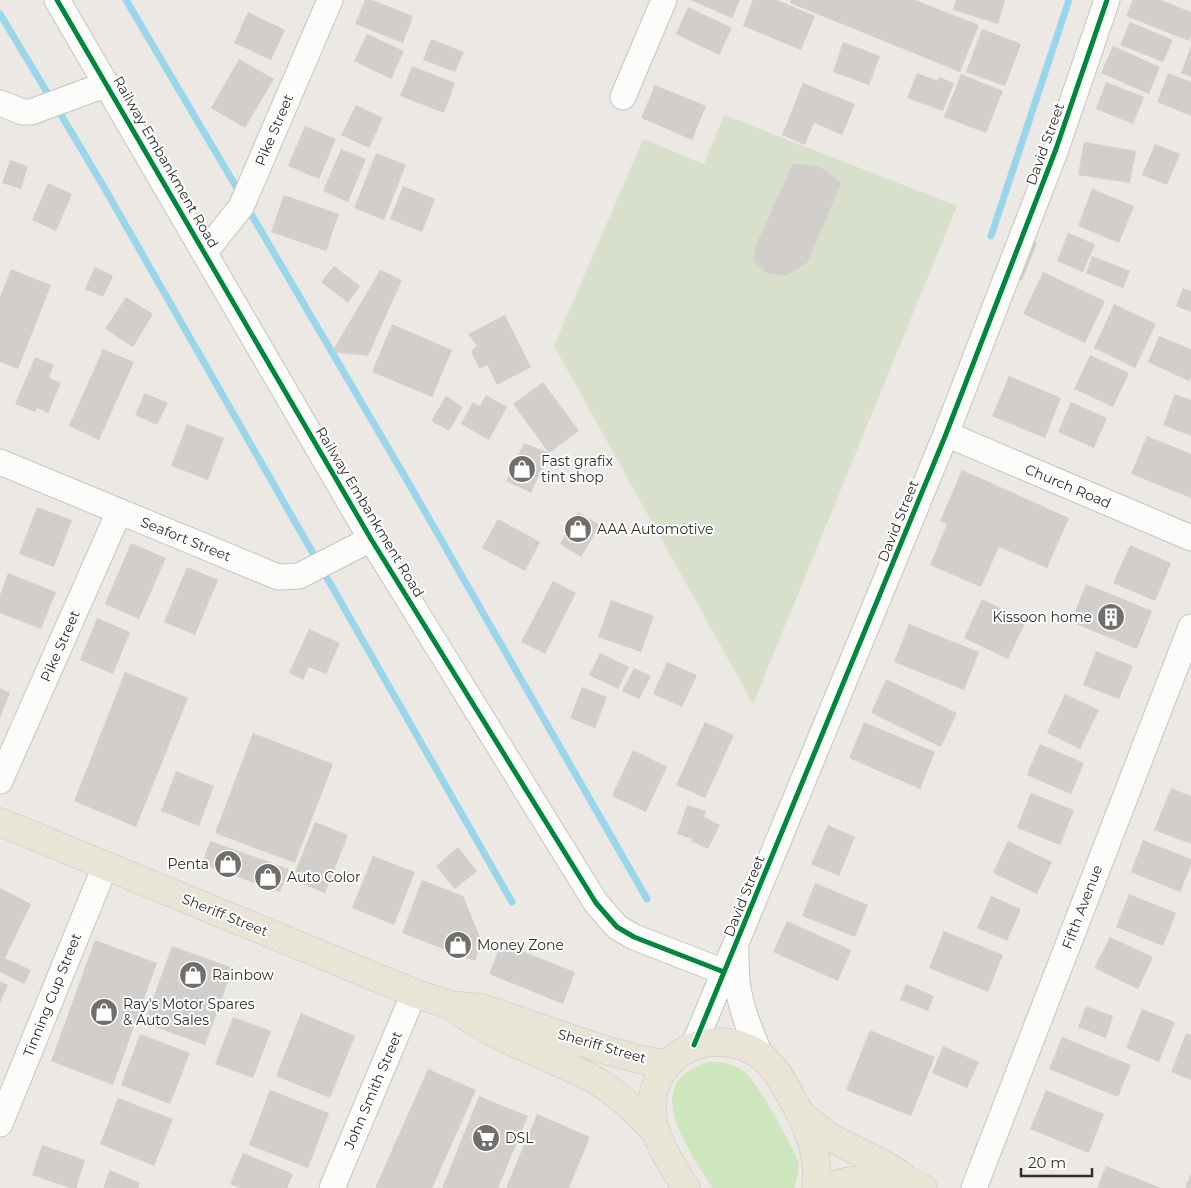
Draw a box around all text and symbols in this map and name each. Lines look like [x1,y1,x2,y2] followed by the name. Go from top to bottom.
[109,73,223,251] street label: Railway Embankment Road
[251,91,297,169] street label: Pike Street
[1022,100,1068,188] street label: David Street
[312,424,428,600] street label: Railway Embankment Road
[541,452,613,486] place label: Fast grafix tint shop
[507,454,537,484] shop icon: Fast grafix tint shop
[1022,460,1114,512] street label: Church Road
[873,477,923,564] street label: David Street
[138,513,234,565] street label: Seafort Street
[563,514,593,544] shop icon: AAA Automotive
[597,520,713,538] place label: AAA Automotive
[1096,602,1126,632] building icon: Kissoon home
[36,607,84,685] street label: Pike Street
[992,608,1092,626] place label: Kissoon home
[213,849,243,879] shop icon: Penta
[719,852,769,939] street label: David Street
[168,855,209,873] place label: Penta
[253,862,283,892] shop icon: Auto Color
[1058,862,1106,952] street label: Fifth Avenue
[287,868,361,886] place label: Auto Color
[179,890,271,941] street label: Sheriff Street
[19,930,85,1059] street label: Tinning Cup Street
[443,930,473,960] shop icon: Money Zone
[477,936,564,954] place label: Money Zone
[178,960,208,990] shop icon: Rainbow
[212,966,275,984] place label: Rainbow
[123,995,255,1029] place label: Ray's Motor Spares & Auto Sales
[89,997,119,1027] shop icon: Ray's Motor Spares & Auto Sales
[556,1025,649,1067] street label: Sheriff Street
[340,1028,406,1153] street label: John Smith Street
[471,1123,501,1153] supermarket icon: DSL
[505,1129,534,1147] place label: DSL
[1021,1146,1092,1178] scale bar
[1028,1153,1066,1172] text: 20 m

